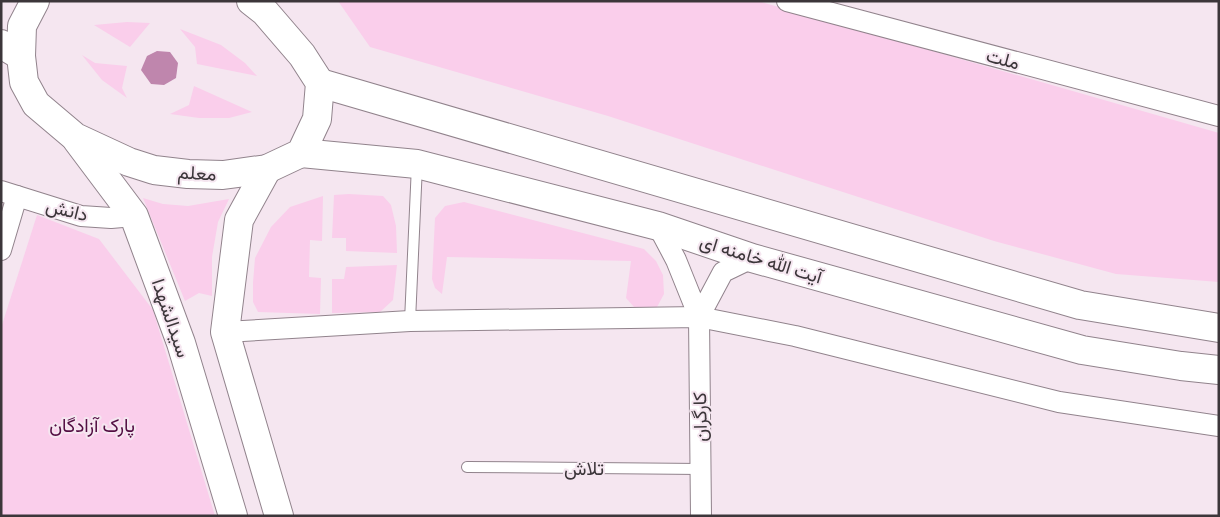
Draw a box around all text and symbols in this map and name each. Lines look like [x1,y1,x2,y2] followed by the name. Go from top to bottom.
[984,44,1022,74] street label: ملت
[177,160,217,187] street label: معلم
[44,194,90,226] street label: دانش
[697,229,826,289] street label: آیت الله خامنه ای
[147,276,195,360] street label: سیدالشهدا
[688,392,712,442] street label: کارگران
[49,414,135,439] park label: پارک آزادگان
[564,457,604,480] street label: تلاش

